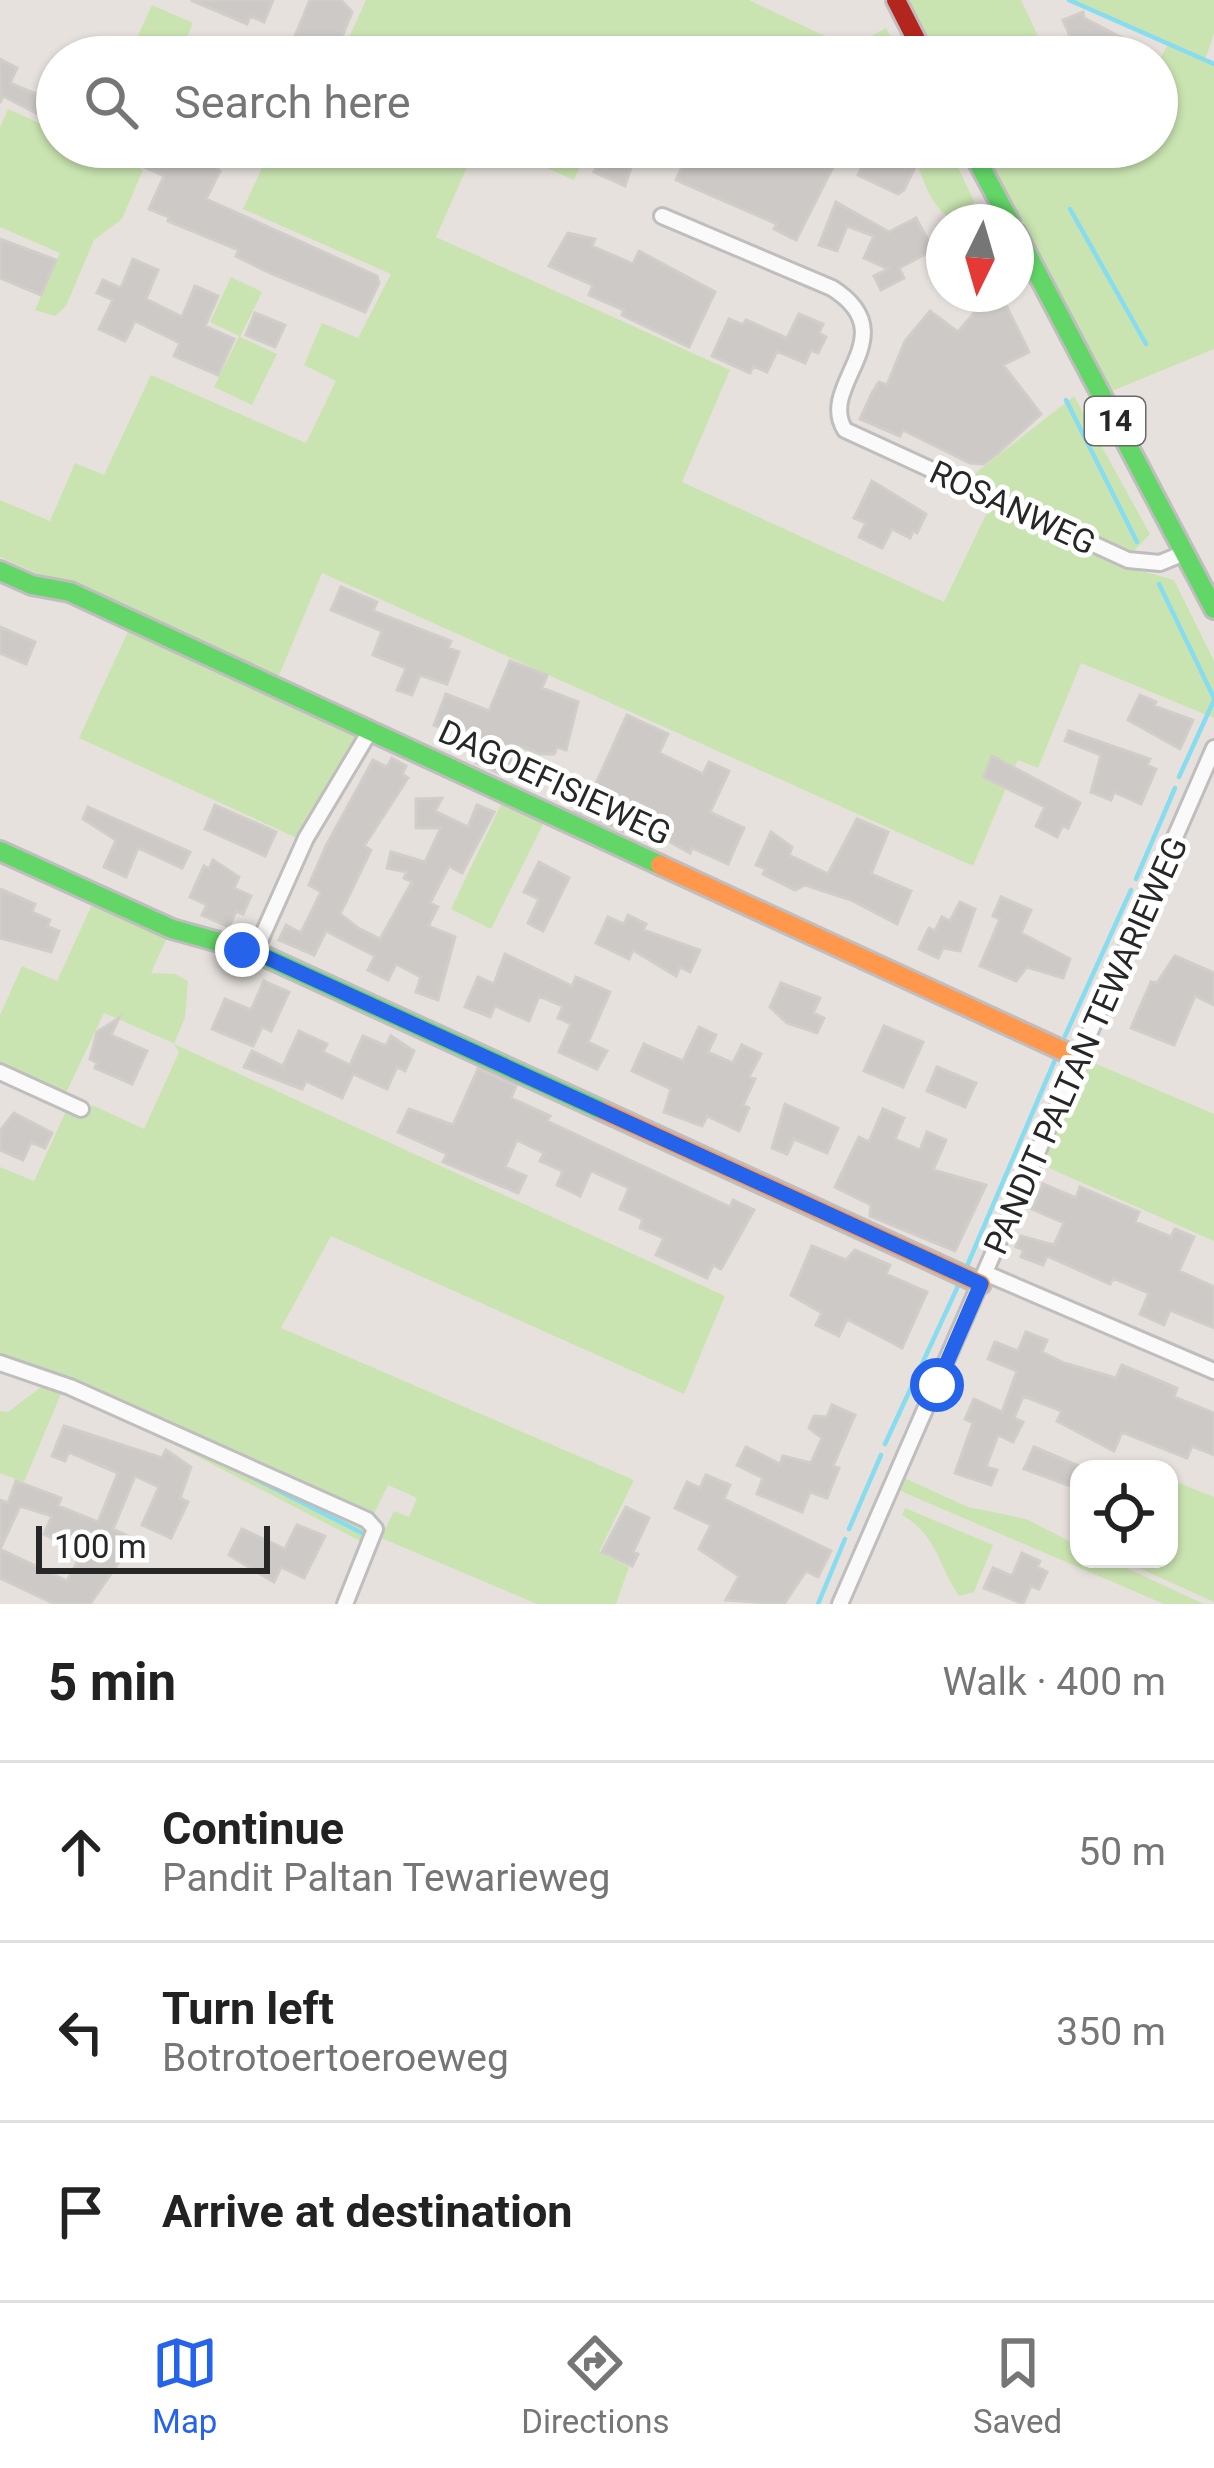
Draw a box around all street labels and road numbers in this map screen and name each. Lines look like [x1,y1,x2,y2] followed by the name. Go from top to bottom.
[1085,397,1145,445] road number: 14
[924,452,1102,563] street label: ROSANWEG
[433,712,677,853] street label: DAGOEFISIEWEG
[976,830,1195,1260] street label: PANDIT PALTAN TEWARIEWEG

